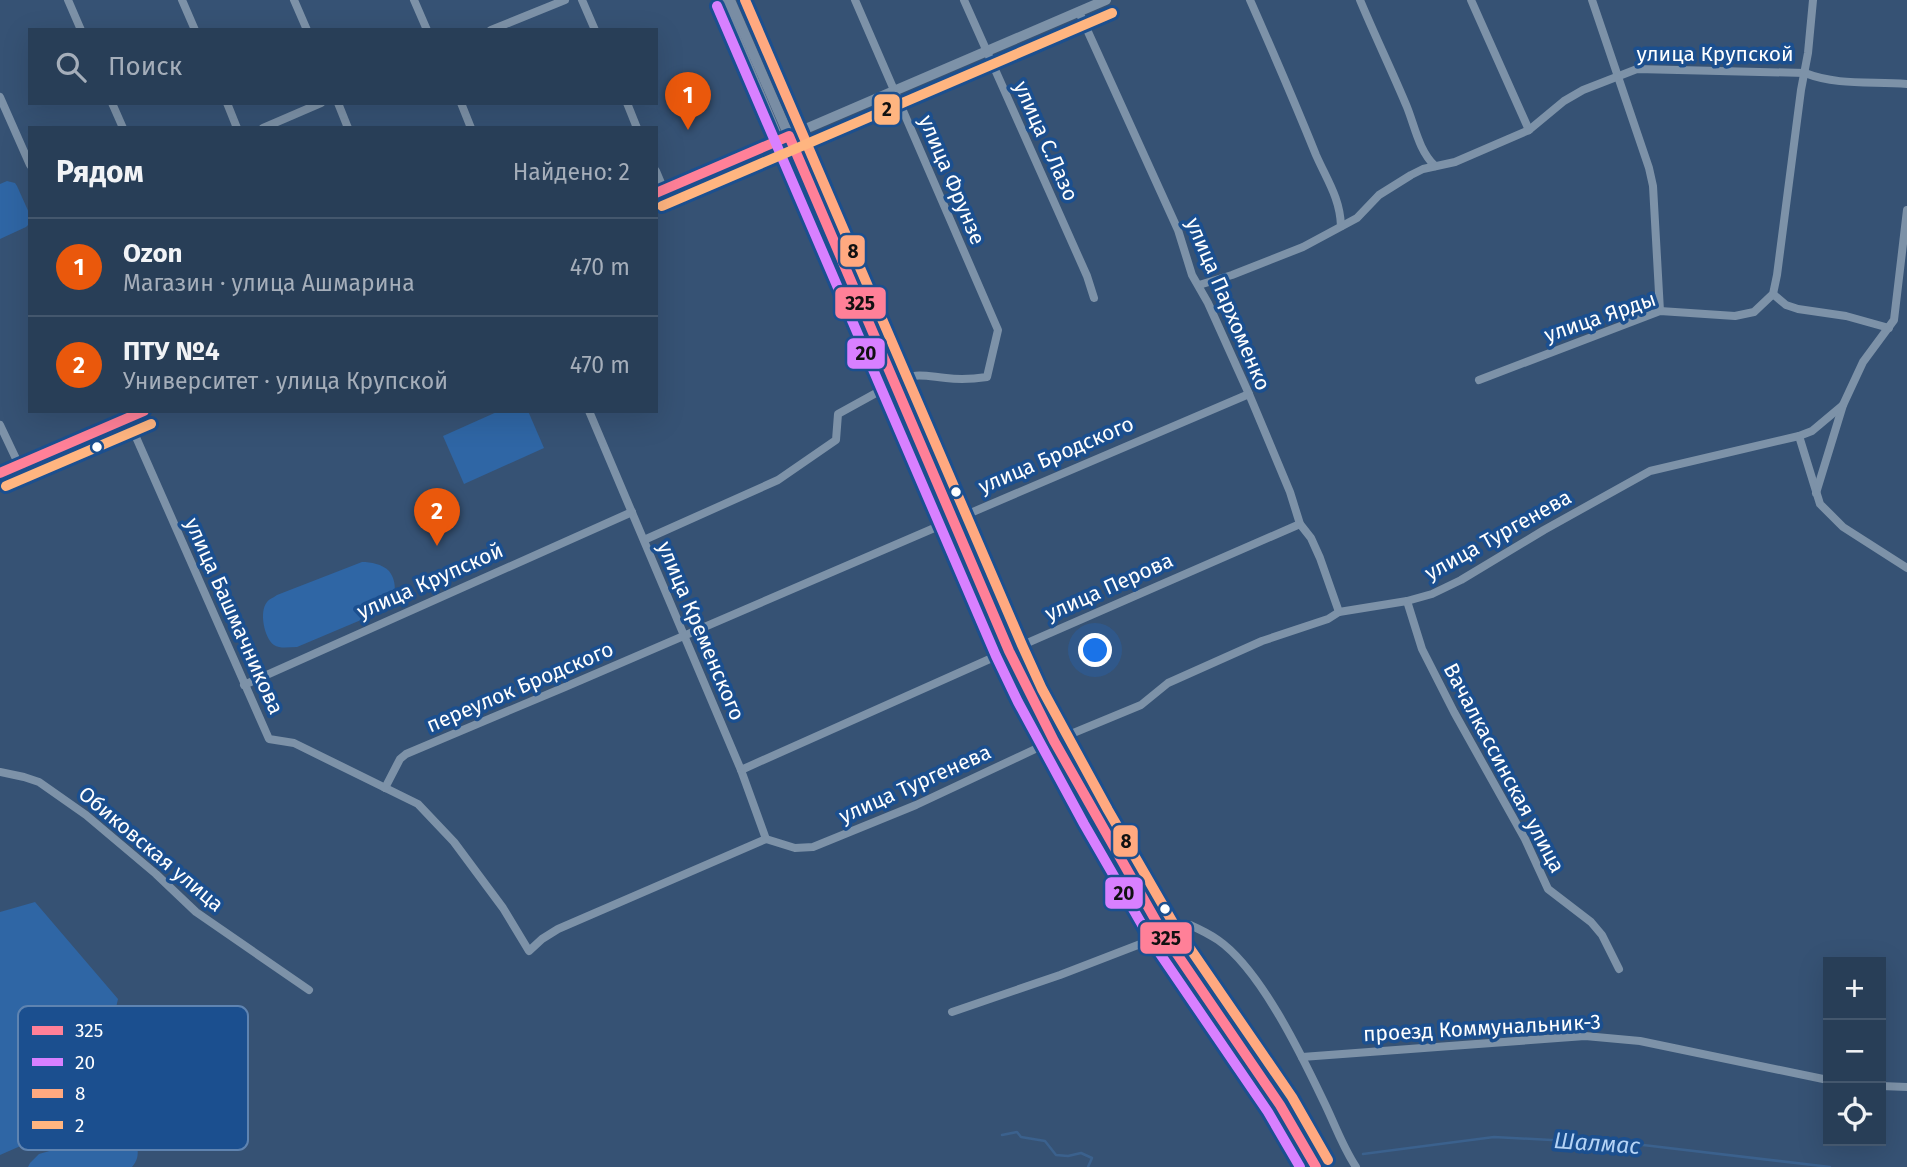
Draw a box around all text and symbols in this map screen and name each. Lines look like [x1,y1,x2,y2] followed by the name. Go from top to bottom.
[28,28,658,105] search box
[1636,41,1794,67] street label: улица Крупской
[52,48,90,86] icon: search
[108,51,182,82] text: Поиск
[665,72,711,130] pin: 1
[1008,77,1084,205] street label: улица С.Лазо
[873,93,901,126] line badge: 2
[882,98,892,121] text: 2
[913,111,991,249] street label: улица Фрунзе
[56,154,144,190] text: Рядом
[513,158,630,186] text: Найдено: 2
[1180,214,1276,394] street label: улица Пархоменко
[839,234,866,268] line badge: 8
[123,238,183,269] text: Ozon
[847,240,859,263] text: 8
[74,253,84,281] text: 1
[570,253,630,281] text: 470 m
[123,269,415,297] text: Магазин · улица Ашмарина
[834,286,887,320] line badge: 325
[1541,286,1659,348] street label: улица Ярды
[844,292,875,315] text: 325
[123,336,220,367] text: ПТУ №4
[846,337,886,370] line badge: 20
[856,342,876,365] text: 20
[73,351,85,379] text: 2
[570,351,630,379] text: 470 m
[123,367,448,395] text: Университет · улица Крупской
[974,411,1138,499] street label: улица Бродского
[90,440,104,454] unlabelled marker
[1420,484,1576,586] street label: улица Тургенева
[949,485,963,499] unlabelled marker
[414,488,460,546] pin: 2
[179,514,289,718] street label: улица Башмачникова
[353,537,507,625] street label: улица Крупской
[652,538,750,724] street label: улица Кременского
[1041,547,1177,627] street label: улица Перова
[1078,633,1112,667] your location
[423,636,617,738] street label: переулок Бродского
[1438,659,1570,877] street label: Вачалкассинская улица
[835,739,995,829] street label: улица Тургенева
[73,781,229,917] street label: Обиковская улица
[1112,824,1139,858] line badge: 8
[1120,830,1132,853] text: 8
[1104,876,1144,910] line badge: 20
[1114,882,1134,905] text: 20
[1158,902,1172,916] unlabelled marker
[1139,921,1193,955] line badge: 325
[1150,927,1181,950] text: 325
[1823,957,1886,1146] map controls
[1823,957,1886,1020] button: +
[18,1006,248,1150] legend
[1362,1009,1602,1047] street label: проезд Коммунальник-3
[75,1019,103,1042] text: 325
[1823,1020,1886,1083] button: −
[75,1051,95,1074] text: 20
[75,1082,85,1105] text: 8
[1823,1083,1886,1146] button: locate
[75,1114,84,1137] text: 2
[1553,1126,1641,1160] water label: Шалмас

